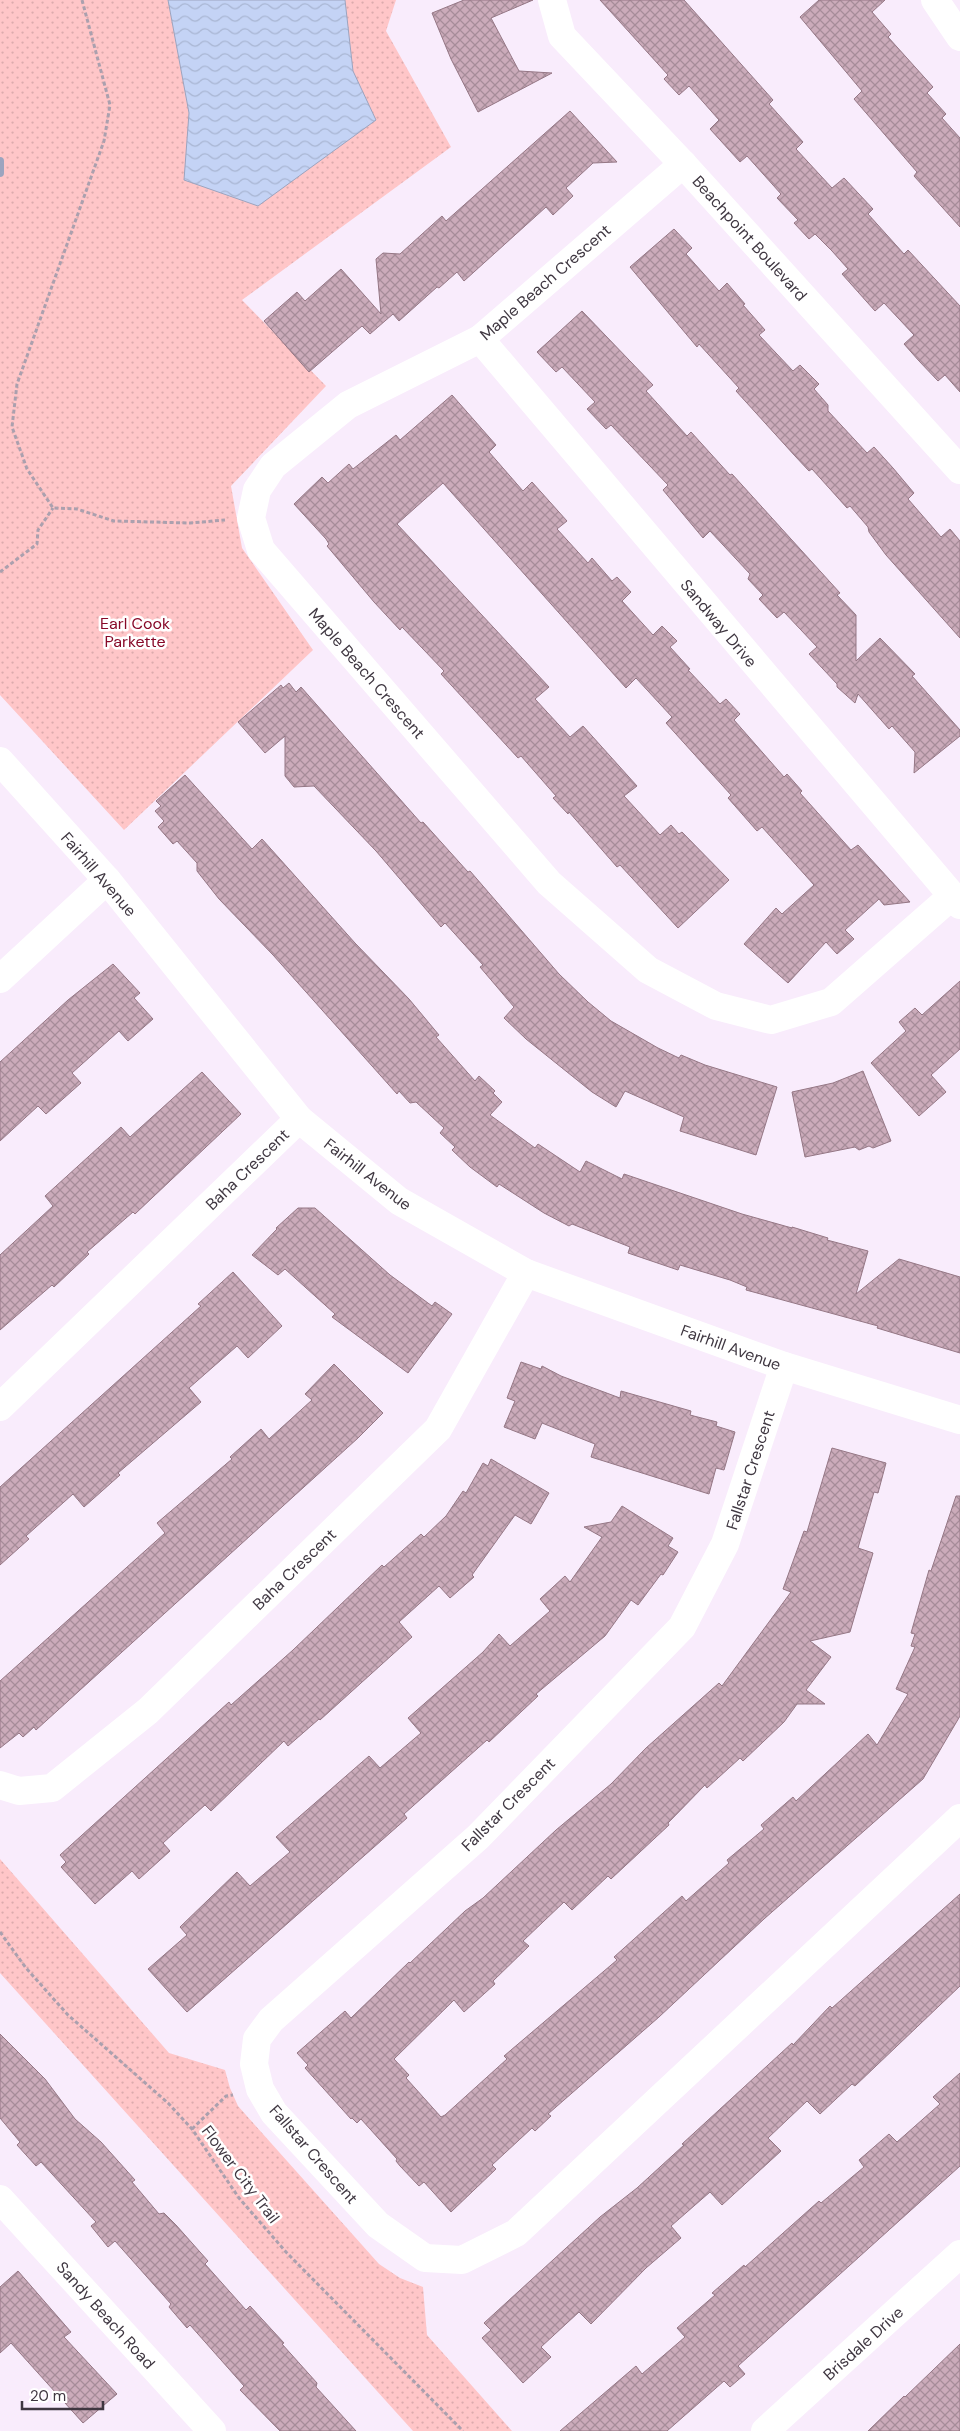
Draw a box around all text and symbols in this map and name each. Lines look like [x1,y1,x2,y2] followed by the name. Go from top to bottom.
[688,171,812,306] street label: Beachpoint Boulevard
[475,220,615,345] street label: Maple Beach Crescent
[676,575,762,672] street label: Sandway Drive
[304,603,429,743] street label: Maple Beach Crescent
[100,613,170,652] park label: Earl Cook Parkette
[56,828,141,921] street label: Fairhill Avenue
[201,1124,294,1215] street label: Baha Crescent
[320,1134,416,1215] street label: Fairhill Avenue
[678,1320,784,1375] street label: Fairhill Avenue
[721,1408,780,1533] street label: Fallstar Crescent
[248,1524,341,1615] street label: Baha Crescent
[457,1753,560,1856] street label: Fallstar Crescent
[265,2100,362,2208] street label: Fallstar Crescent
[197,2121,284,2227] street label: Flower City Trail
[52,2257,159,2374] street label: Sandy Beach Road
[819,2302,908,2385] street label: Brisdale Drive
[22,2378,104,2410] scale bar
[30,2386,66,2406] text: 20 m

